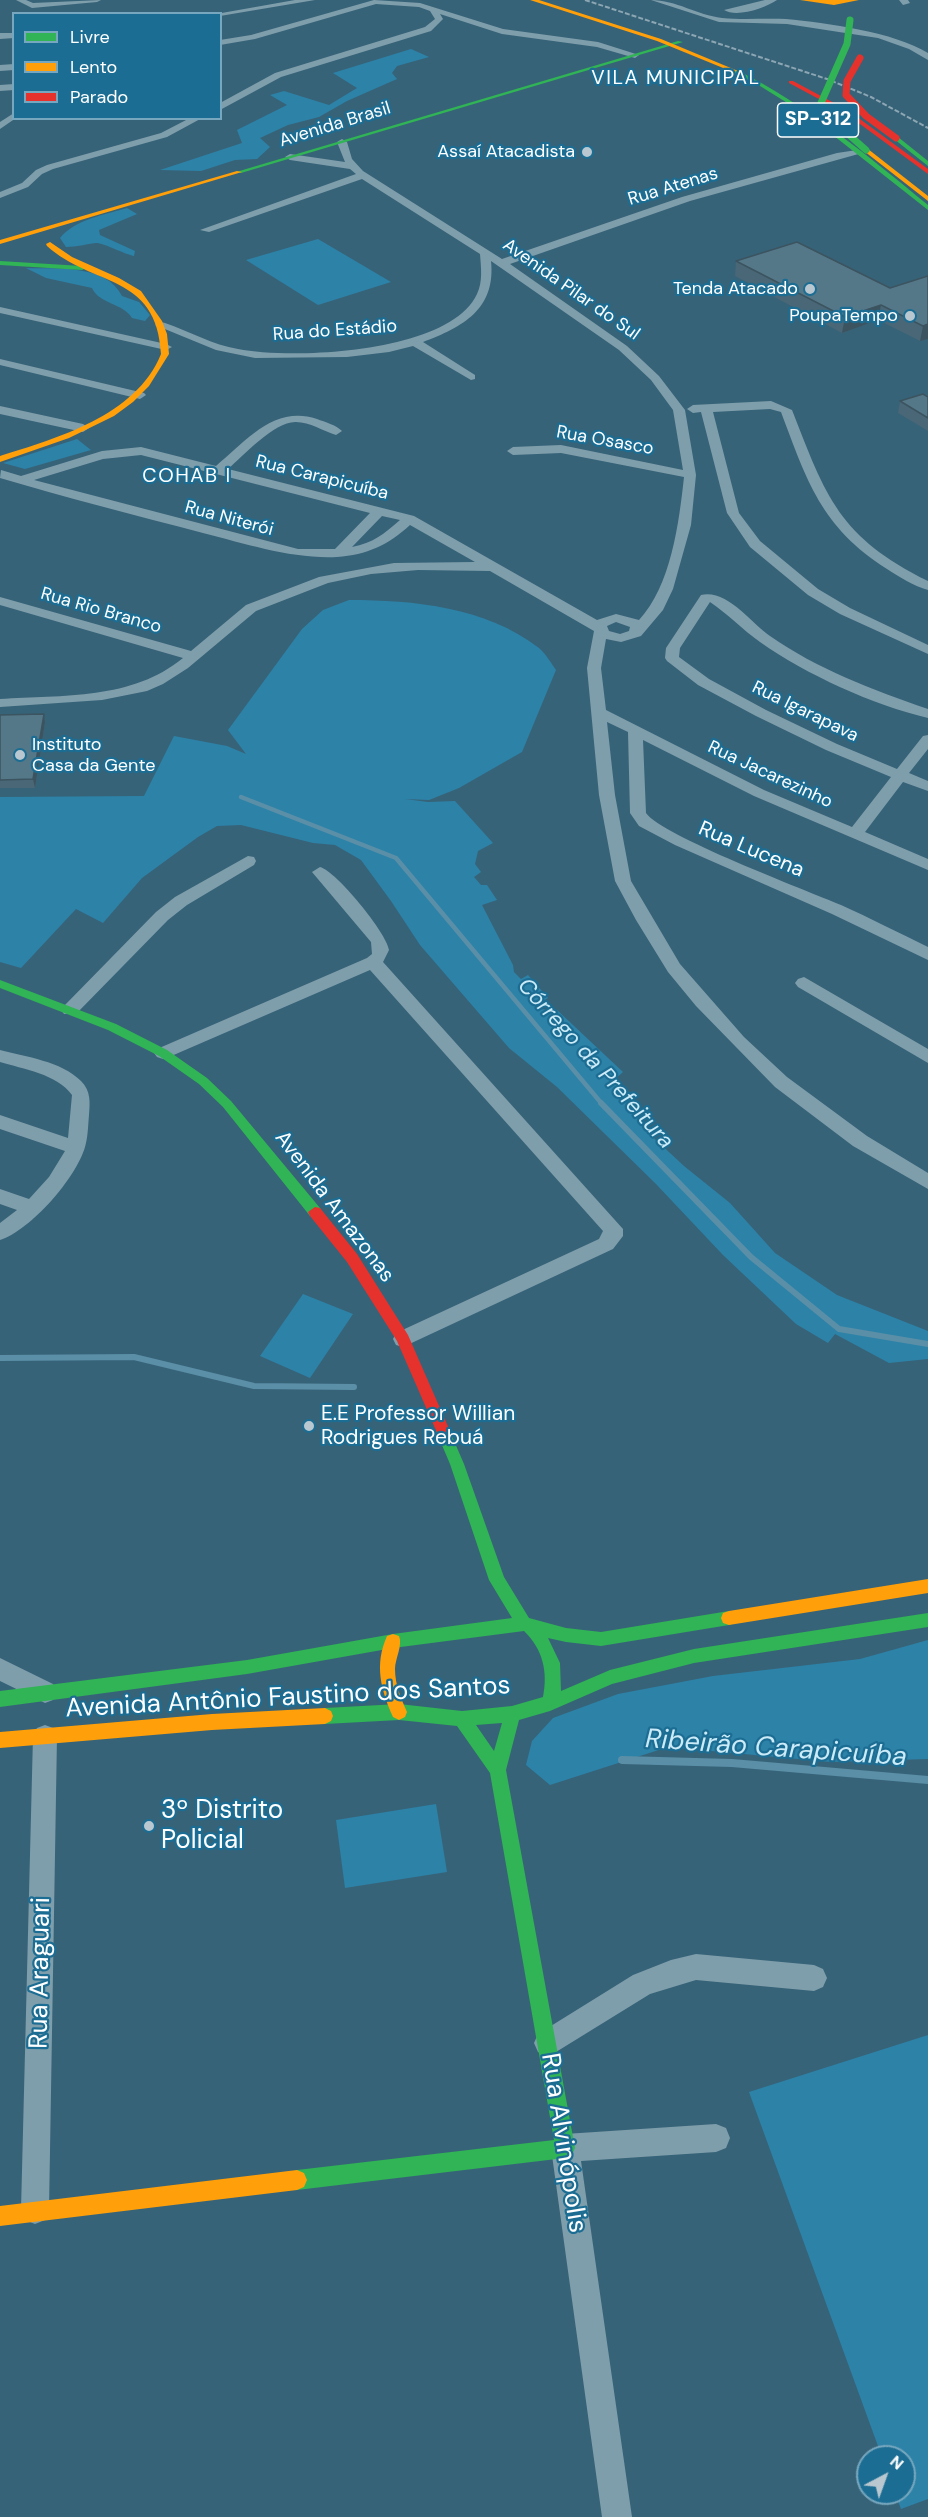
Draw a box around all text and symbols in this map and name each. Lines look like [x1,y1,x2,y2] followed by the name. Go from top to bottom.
[12,12,222,120] legend
[70,25,110,49] text: Livre
[70,55,117,79] text: Lento
[591,67,761,91] district label: VILA MUNICIPAL
[70,85,128,109] text: Parado
[277,98,393,152] street label: Avenida Brasil
[778,103,858,137] road number: SP-312
[437,141,575,163] place label: Assaí Atacadista
[580,145,594,159] marker: Assaí Atacadista
[625,163,721,211] street label: Rua Atenas
[498,235,644,345] street label: Avenida Pilar do Sul
[673,278,798,300] place label: Tenda Atacado
[803,282,817,296] marker: Tenda Atacado
[789,305,898,327] place label: PoupaTempo
[903,309,917,323] marker: PoupaTempo
[272,316,398,346] street label: Rua do Estádio
[555,422,655,460] street label: Rua Osasco
[253,451,391,505] street label: Rua Carapicuíba
[142,465,232,489] district label: COHAB I
[182,497,276,541] street label: Rua Niterói
[38,583,164,639] street label: Rua Rio Branco
[748,677,862,747] street label: Rua Igarapava
[32,734,155,777] place label: Instituto Casa da Gente
[704,737,836,813] street label: Rua Jacarezinho
[13,748,27,762] marker: Instituto Casa da Gente
[695,817,807,883] street label: Rua Lucena
[511,973,679,1155] water label: Córrego da Prefeitura
[269,1126,399,1288] street label: Avenida Amazonas
[321,1401,515,1451] place label: E.E Professor Willian Rodrigues Rebuá
[302,1419,316,1433] marker: E.E Professor Willian Rodrigues Rebuá
[65,1671,511,1725] street label: Avenida Antônio Faustino dos Santos
[644,1724,908,1774] water label: Ribeirão Carapicuíba
[161,1795,283,1856] place label: 3º Distrito Policial
[142,1819,156,1833] marker: 3º Distrito Policial
[24,1897,58,2049] street label: Rua Araguari
[533,2051,593,2235] street label: Rua Alvinópolis
[856,2445,916,2505] north arrow
[886,2451,908,2474] text: N

